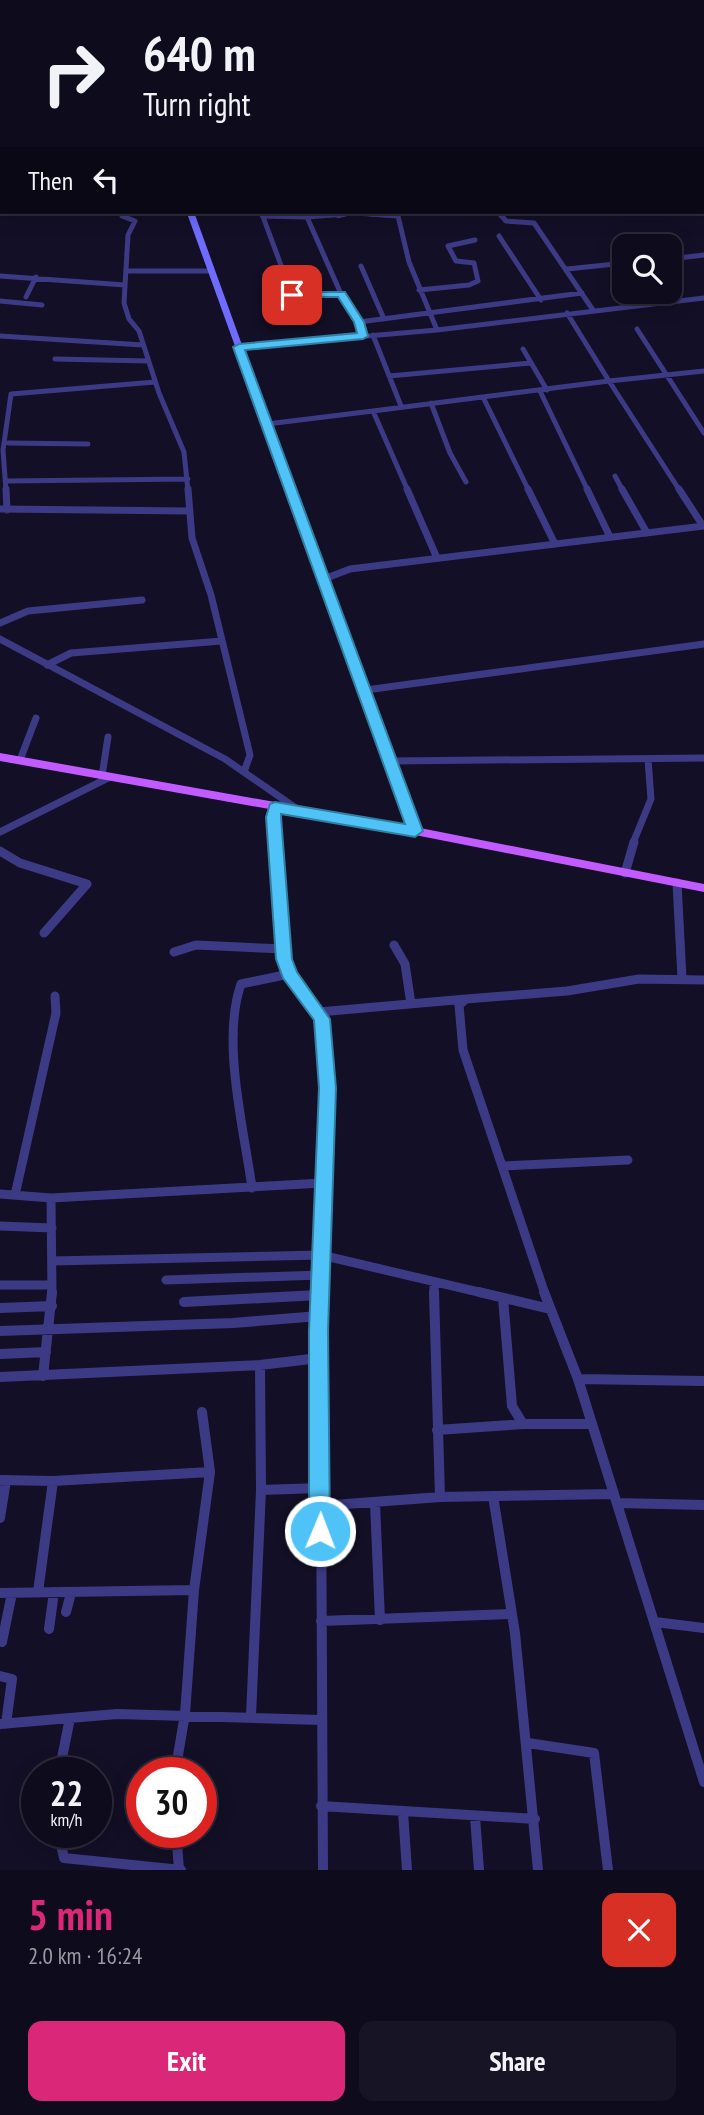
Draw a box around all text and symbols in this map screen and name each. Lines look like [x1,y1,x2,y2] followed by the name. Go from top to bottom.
[143,21,256,85] text: 640 m
[28,28,119,119] icon: right
[143,83,251,125] text: Turn right
[87,161,125,199] icon: left
[28,164,73,197] text: Then
[612,234,682,304] map controls
[612,234,682,304] button: search
[262,265,322,325] pin
[273,276,311,314] icon: arrive
[283,1494,357,1568] position arrow
[126,1757,217,1848] speed limit sign: 30
[50,1770,83,1816] text: 22
[51,1808,82,1831] text: km/h
[28,1887,113,1942] text: 5 min
[602,1893,676,1967] button: close
[28,1941,142,1970] text: 2.0 km · 16:24
[28,2021,345,2101] button: Exit
[359,2021,676,2101] button: Share

